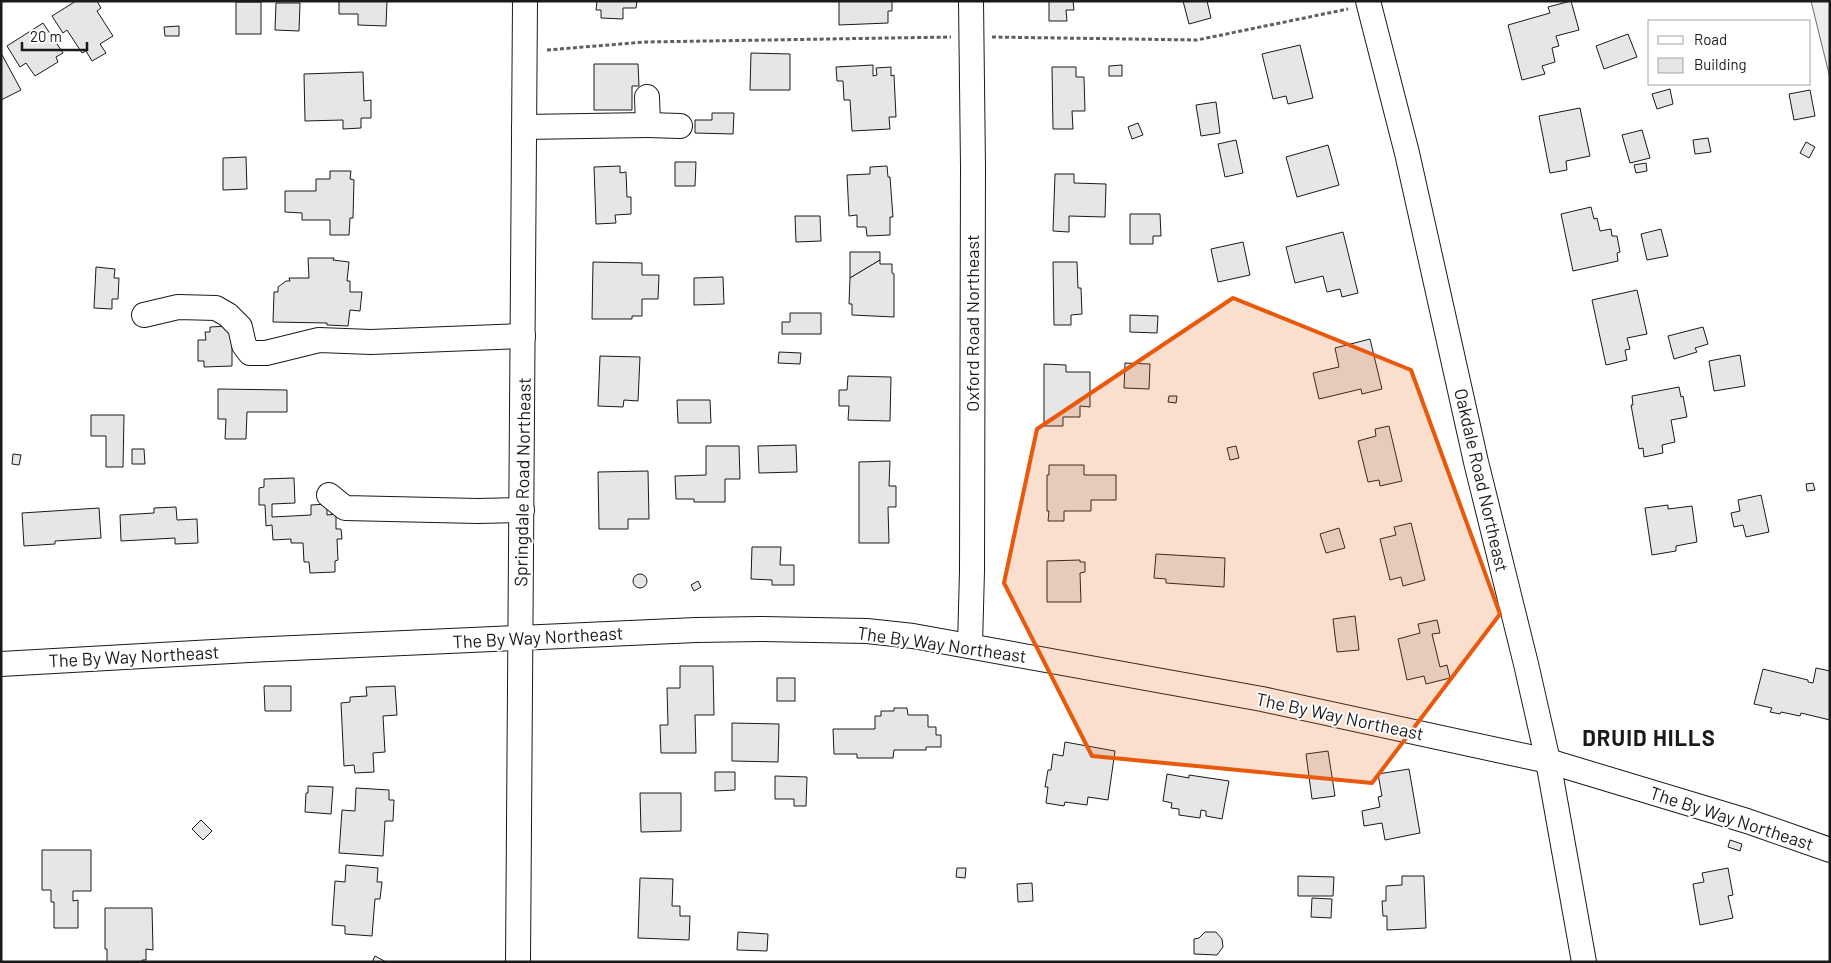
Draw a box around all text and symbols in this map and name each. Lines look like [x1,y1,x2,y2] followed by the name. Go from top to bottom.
[22,20,88,52] scale bar
[1648,20,1811,85] legend
[30,27,62,45] text: 20 m
[1694,30,1727,48] text: Road
[1694,55,1747,73] text: Building
[961,234,983,412] street label: Oxford Road Northeast
[509,377,535,587] street label: Springdale Road Northeast
[1450,386,1514,574] street label: Oakdale Road Northeast
[856,621,1028,667] street label: The By Way Northeast
[452,622,624,652] street label: The By Way Northeast
[48,641,220,671] street label: The By Way Northeast
[1254,687,1426,745] street label: The By Way Northeast
[1582,724,1716,750] district label: DRUID HILLS
[1647,781,1817,855] street label: The By Way Northeast

